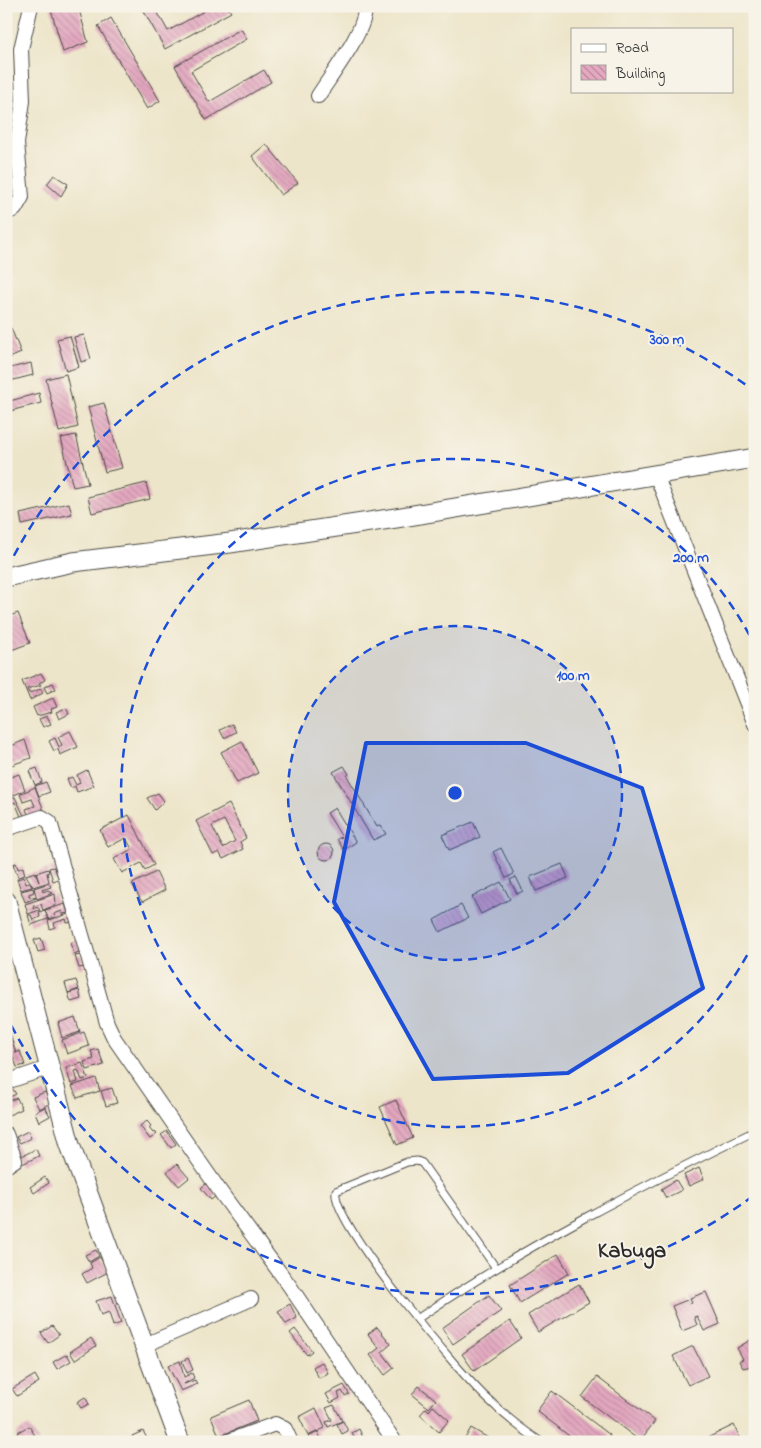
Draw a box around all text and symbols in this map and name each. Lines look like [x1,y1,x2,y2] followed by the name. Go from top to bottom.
[571,28,734,92] legend
[616,37,649,59] text: Road
[615,63,665,86] text: Building
[649,329,685,351] text: 300 m
[672,547,709,569] text: 200 m
[556,665,590,687] text: 100 m
[446,784,464,802] centre of rings
[598,1236,666,1269] district label: Kabuga

